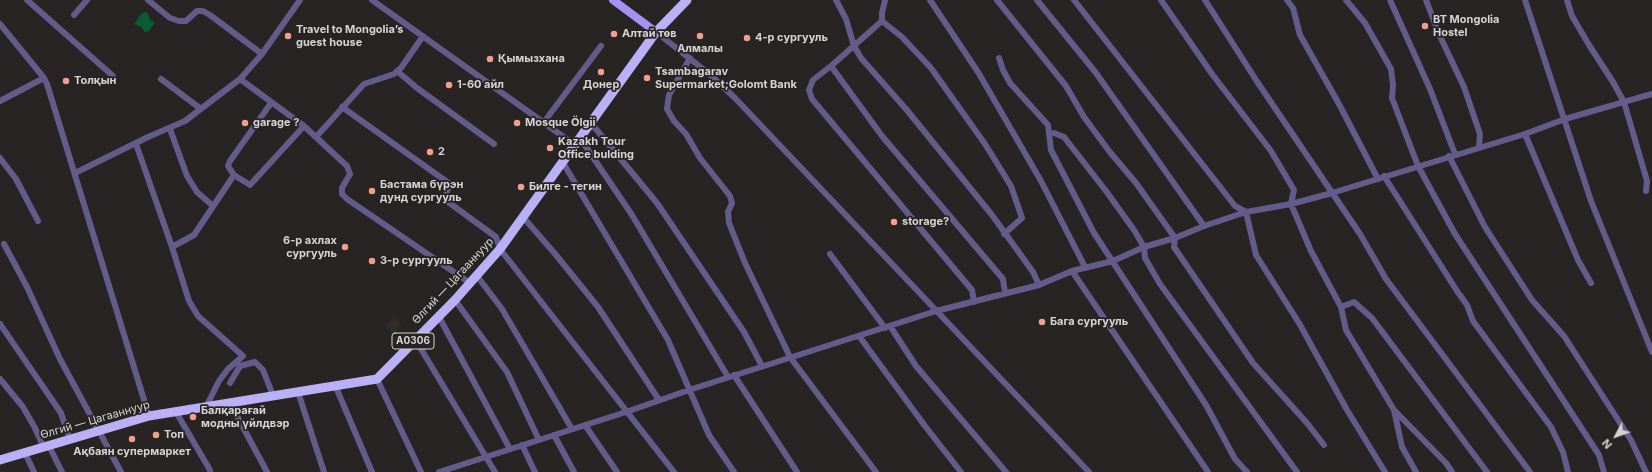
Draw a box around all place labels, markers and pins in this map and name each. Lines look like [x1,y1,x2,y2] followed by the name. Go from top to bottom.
[1433,13,1499,39] place label: BT Mongolia Hostel
[1420,21,1430,31] marker: BT Mongolia Hostel
[296,23,403,49] place label: Travel to Mongolia’s guest house
[622,27,677,41] place label: Алтай төв
[609,29,619,39] marker: Алтай төв
[283,31,293,41] marker: Travel to Mongolia’s guest house
[695,31,705,41] marker: Алмалы
[755,31,828,45] place label: 4-р сургууль
[742,33,752,43] marker: 4-р сургууль
[677,42,723,56] place label: Алмалы
[498,52,565,66] place label: Қымызхана
[485,54,495,64] marker: Қымызхана
[655,65,797,91] place label: Tsambagarav Supermarket;Golomt Bank
[596,67,606,77] marker: Донер
[642,73,652,83] marker: Tsambagarav Supermarket;Golomt Bank
[74,74,116,88] place label: Толқын
[61,76,71,86] marker: Толқын
[457,78,504,92] place label: 1-60 айл
[583,78,619,92] place label: Донер
[444,80,454,90] marker: 1-60 айл
[253,116,299,130] place label: garage ?
[525,116,595,130] place label: Mosque Ölgii
[240,118,250,128] marker: garage ?
[512,118,522,128] marker: Mosque Ölgii
[558,135,634,161] place label: Kazakh Tour Office bulding
[545,143,555,153] marker: Kazakh Tour Office bulding
[438,145,445,159] place label: 2
[425,147,435,157] marker: 2
[380,178,463,204] place label: Бастама бүрэн дунд сургууль
[529,180,602,194] place label: Билге - тегин
[516,182,526,192] marker: Билге - тегин
[367,186,377,196] marker: Бастама бүрэн дунд сургууль
[902,215,949,229] place label: storage?
[889,217,899,227] marker: storage?
[283,234,337,260] place label: 6-р ахлах сургууль
[340,242,350,252] marker: 6-р ахлах сургууль
[380,254,453,268] place label: 3-р сургууль
[367,256,377,266] marker: 3-р сургууль
[1050,315,1128,329] place label: Бага сургууль
[1037,317,1047,327] marker: Бага сургууль
[201,404,290,430] place label: Балқарағай модны үйлдвэр
[188,412,198,422] marker: Балқарағай модны үйлдвэр
[164,428,184,442] place label: Топ
[151,430,161,440] marker: Топ
[127,434,137,444] marker: Ақбаян супермаркет
[73,445,191,459] place label: Ақбаян супермаркет

